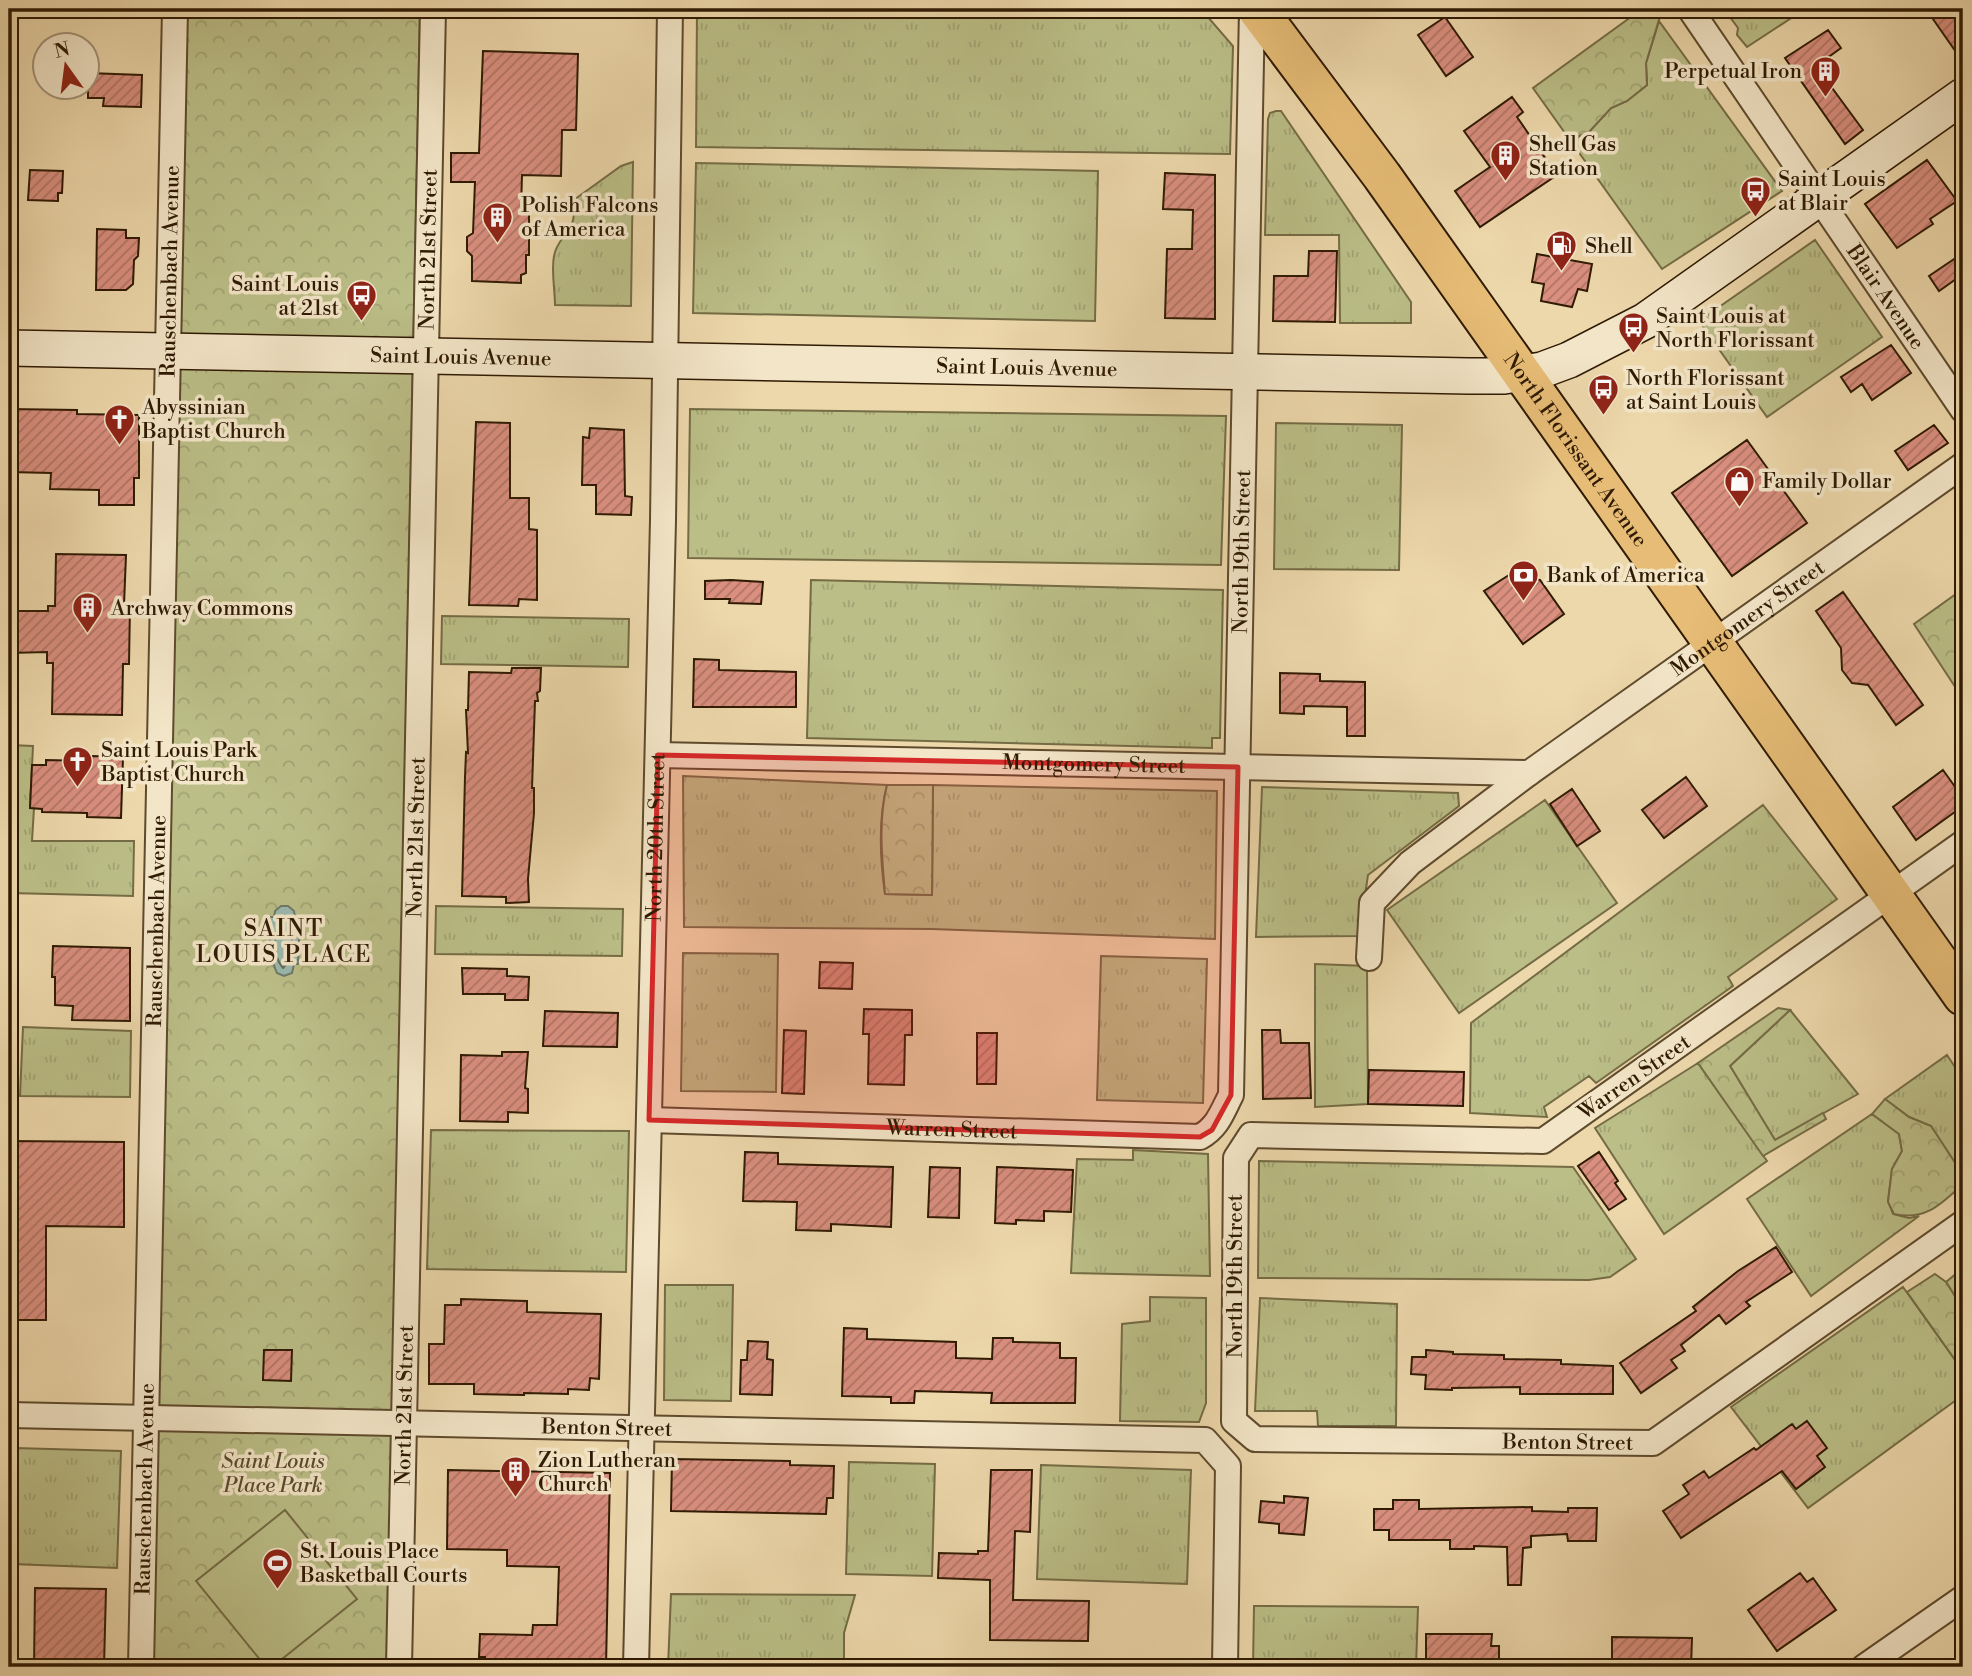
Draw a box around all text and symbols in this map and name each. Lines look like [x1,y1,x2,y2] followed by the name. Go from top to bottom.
[32,32,102,102] north arrow
[52,37,72,64] text: N
[1808,54,1842,98] building icon: Perpetual Iron
[1664,59,1802,85] place label: Perpetual Iron
[1529,132,1616,182] place label: Shell Gas Station
[1489,139,1523,183] building icon: Shell Gas Station
[155,165,186,378] street label: Rauschenbach Avenue
[1778,167,1886,217] place label: Saint Louis at Blair
[414,168,444,330] street label: North 21st Street
[1738,174,1772,218] bus stop icon: Saint Louis at Blair
[521,193,658,243] place label: Polish Falcons of America
[481,200,515,244] building icon: Polish Falcons of America
[1545,229,1579,273] fuel station icon: Shell
[1585,234,1633,260] place label: Shell
[1840,239,1930,355] street label: Blair Avenue
[231,272,340,322] place label: Saint Louis at 21st
[345,279,379,323] bus stop icon: Saint Louis at 21st
[1656,304,1815,354] place label: Saint Louis at North Florissant
[1616,311,1650,355] bus stop icon: Saint Louis at North Florissant
[370,343,552,372] street label: Saint Louis Avenue
[1497,348,1653,553] street label: North Florissant Avenue
[936,354,1118,383] street label: Saint Louis Avenue
[1626,366,1785,416] place label: North Florissant at Saint Louis
[1586,373,1620,417] bus stop icon: North Florissant at Saint Louis
[141,395,286,445] place label: Abyssinian Baptist Church
[102,402,136,446] church icon: Abyssinian Baptist Church
[1722,464,1756,508] shop icon: Family Dollar
[1228,469,1257,634] street label: North 19th Street
[1762,469,1892,495] place label: Family Dollar
[1665,555,1831,683] street label: Montgomery Street
[1507,558,1541,602] bank icon: Bank of America
[1546,563,1705,589] place label: Bank of America
[71,591,105,635] building icon: Archway Commons
[110,596,293,622] place label: Archway Commons
[100,738,258,788] place label: Saint Louis Park Baptist Church
[61,745,95,789] church icon: Saint Louis Park Baptist Church
[1002,750,1186,780] street label: Montgomery Street
[642,752,672,922] street label: North 20th Street
[402,756,432,918] street label: North 21st Street
[142,815,172,1027] street label: Rauschenbach Avenue
[196,915,372,969] district label: SAINT LOUIS PLACE
[1573,1029,1696,1127] street label: Warren Street
[885,1115,1018,1145] street label: Warren Street
[1223,1193,1249,1358] street label: North 19th Street
[391,1324,420,1486] street label: North 21st Street
[130,1383,161,1595] street label: Rauschenbach Avenue
[540,1414,673,1443] street label: Benton Street
[1501,1429,1634,1457] street label: Benton Street
[538,1448,677,1498] place label: Zion Lutheran Church
[221,1449,325,1499] park label: Saint Louis Place Park
[498,1455,532,1499] building icon: Zion Lutheran Church
[299,1539,468,1589] place label: St. Louis Place Basketball Courts
[260,1546,294,1590] sports icon: St. Louis Place Basketball Courts

